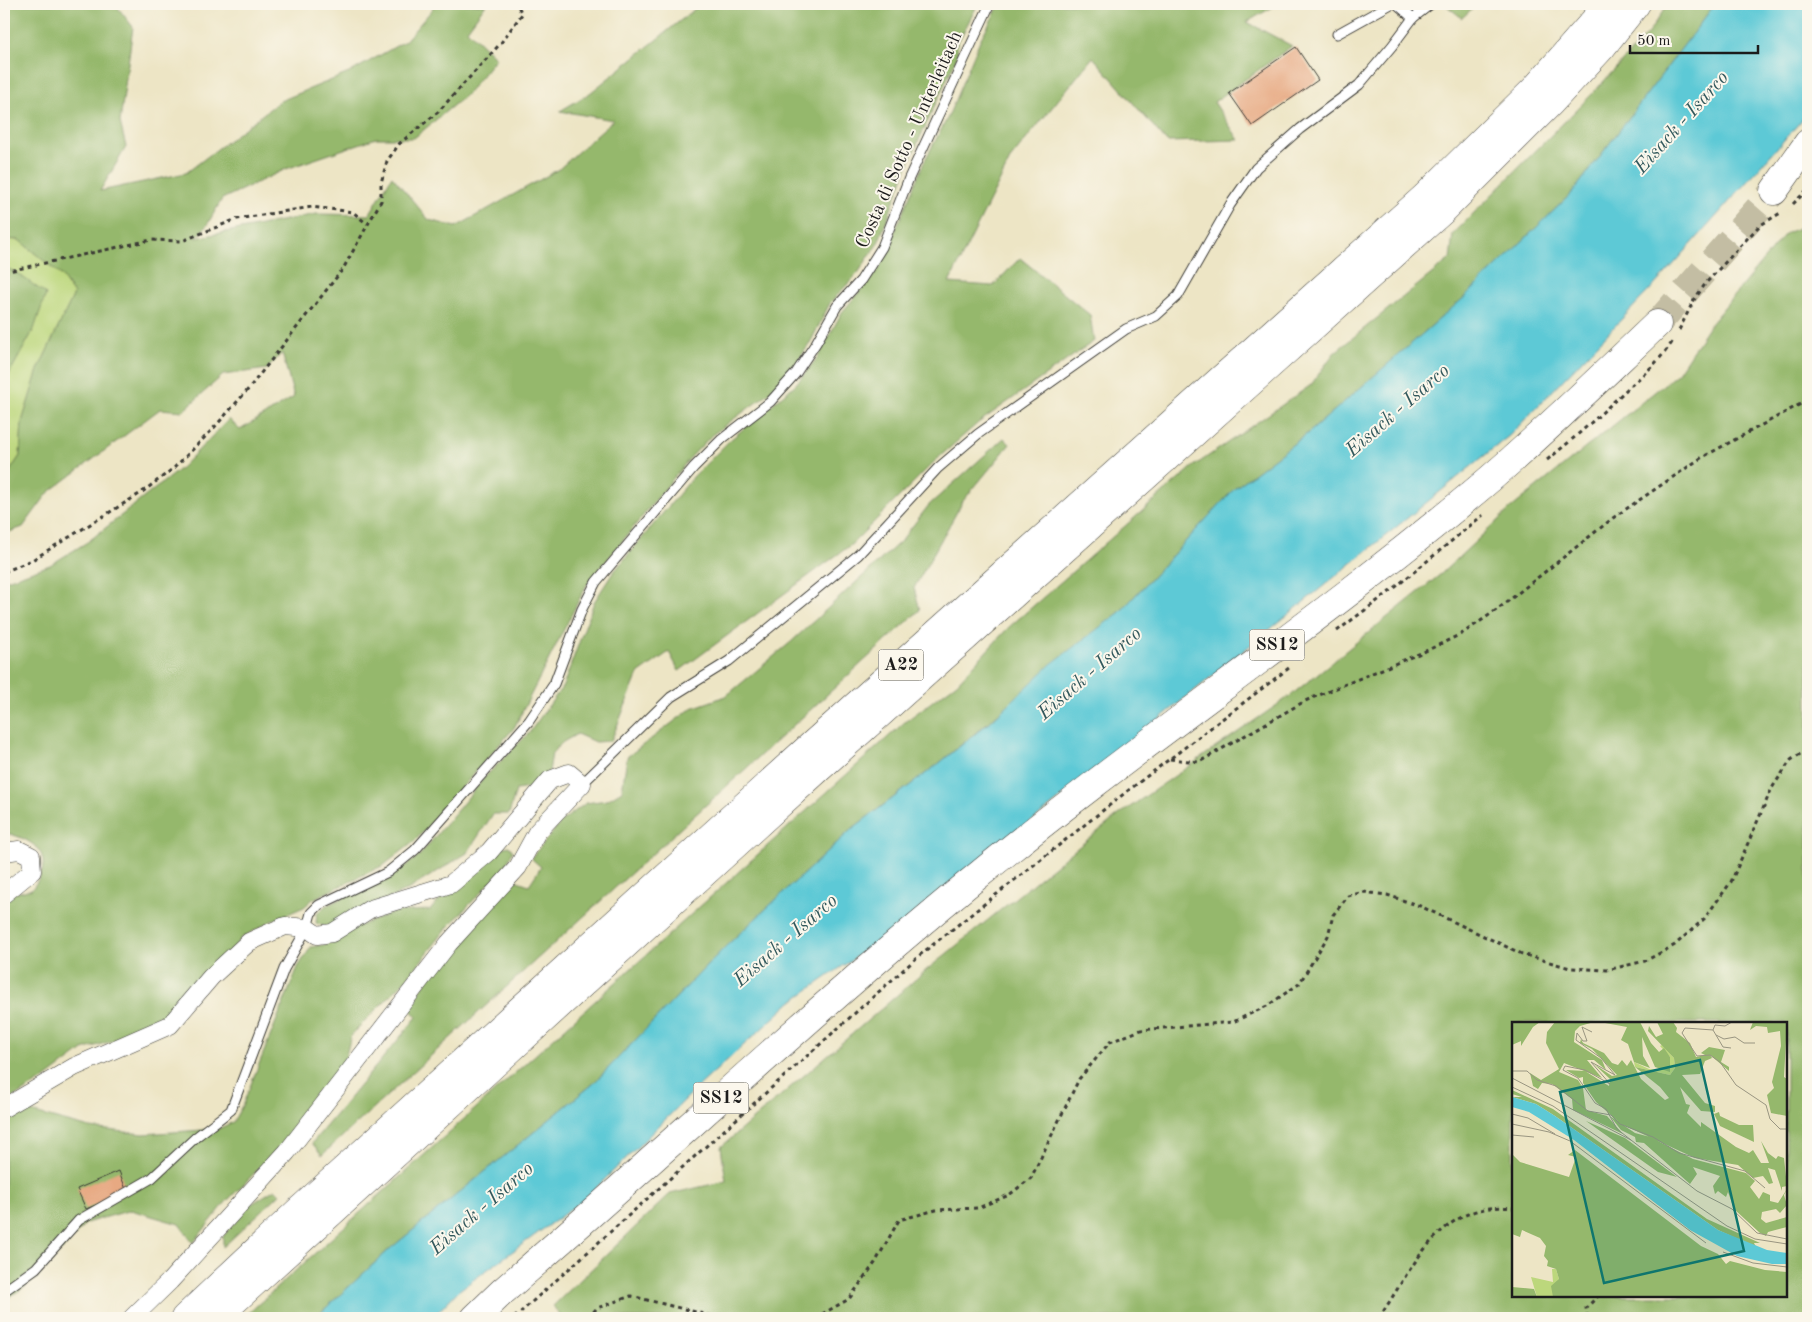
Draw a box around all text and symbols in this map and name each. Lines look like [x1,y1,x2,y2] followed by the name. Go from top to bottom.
[1630,22,1757,54] scale bar
[853,29,967,251] street label: Costa di Sotto - Unterleitach
[1637,34,1671,49] text: 50 m
[1630,68,1733,179] water label: Eisack - Isarco
[1342,361,1454,462] water label: Eisack - Isarco
[1034,624,1146,725] water label: Eisack - Isarco
[1250,630,1304,660] road number: SS12
[878,650,924,680] road number: A22
[730,891,842,992] water label: Eisack - Isarco
[1512,1022,1787,1297] inset map
[694,1082,748,1114] road number: SS12
[426,1159,538,1260] water label: Eisack - Isarco

